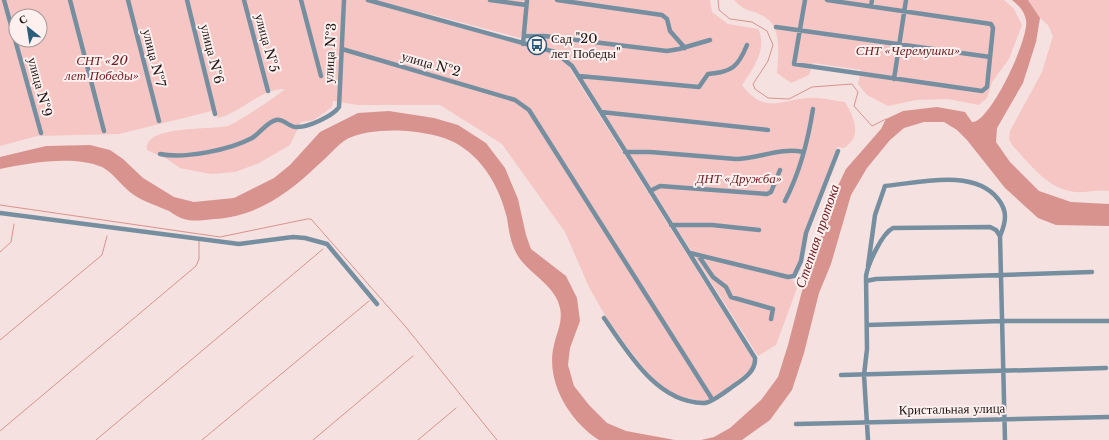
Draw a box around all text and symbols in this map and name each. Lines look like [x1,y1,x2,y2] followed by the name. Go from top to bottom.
[8,8,48,48] north arrow
[16,11,30,27] text: С
[251,12,283,74] street label: улица №5
[196,22,228,86] street label: улица №6
[320,22,340,84] street label: улица №3
[139,27,170,89] street label: улица №7
[551,30,621,62] place label: Сад "20 лет Победы"
[526,34,548,56] bus stop icon: Сад "20 лет Победы"
[856,42,960,59] park label: СНТ «Черемушки»
[400,47,462,81] street label: улица №2
[64,52,139,84] park label: СНТ «20 лет Победы»
[24,55,56,119] street label: улица №9
[694,170,782,187] park label: ДНТ «Дружба»
[791,182,843,290] water label: Степная протока
[899,400,1006,418] street label: Кристальная улица

